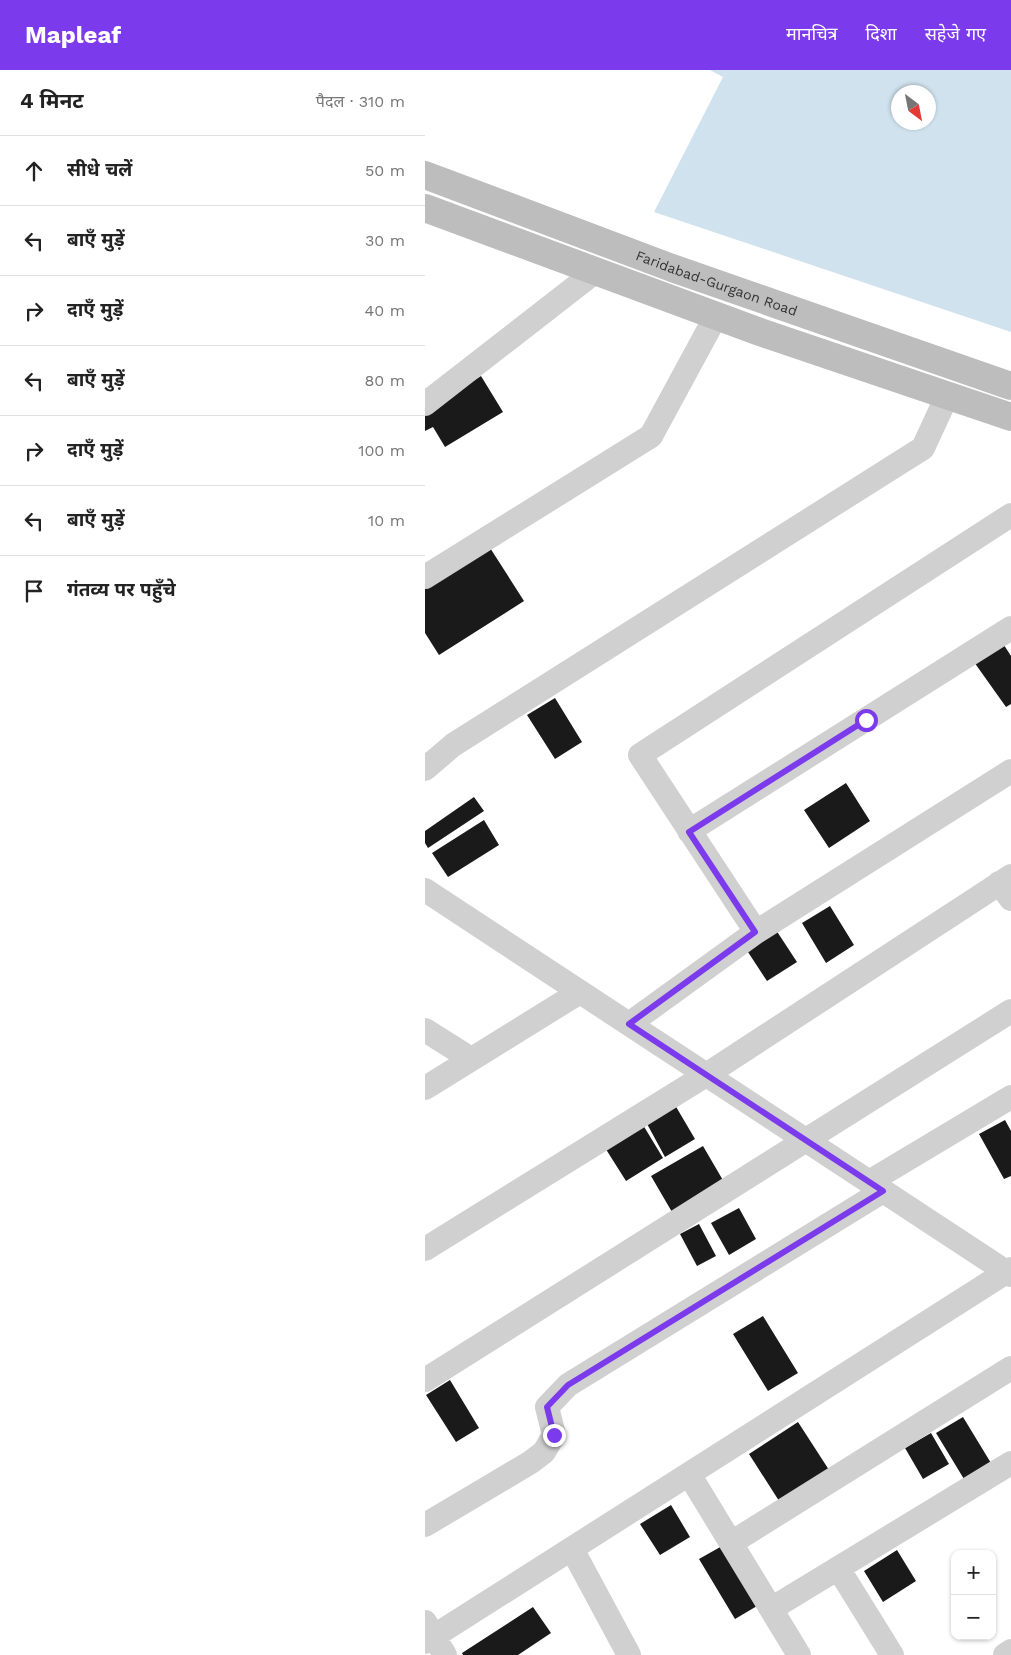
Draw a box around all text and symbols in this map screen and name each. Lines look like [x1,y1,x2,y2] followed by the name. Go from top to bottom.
[25,21,121,49] text: Mapleaf
[786,23,838,44] text: मानचित्र
[866,23,897,44] text: दिशा
[925,23,986,44] text: सहेजे गए
[891,85,936,130] north arrow
[20,88,84,113] text: 4 मिनट
[316,92,405,111] text: पैदल · 310 m
[20,157,48,185] icon: ahead
[67,158,132,181] text: सीधे चलें
[365,161,405,180] text: 50 m
[20,227,48,255] icon: left
[67,228,125,251] text: बाएँ मुड़ें
[365,231,405,250] text: 30 m
[634,247,799,319] street label: Faridabad-Gurgaon Road
[20,297,48,325] icon: right
[67,298,123,321] text: दाएँ मुड़ें
[365,301,405,320] text: 40 m
[20,367,48,395] icon: left
[67,368,125,391] text: बाएँ मुड़ें
[364,371,405,390] text: 80 m
[20,437,48,465] icon: right
[67,438,123,461] text: दाएँ मुड़ें
[358,441,405,460] text: 100 m
[20,507,48,535] icon: left
[67,508,125,531] text: बाएँ मुड़ें
[368,511,405,530] text: 10 m
[20,577,48,605] icon: arrive
[67,578,176,601] text: गंतव्य पर पहुँचे
[855,709,878,732] route start
[543,1424,566,1447] route end
[951,1550,996,1640] map controls
[951,1550,996,1595] button: +
[951,1595,996,1640] button: −

